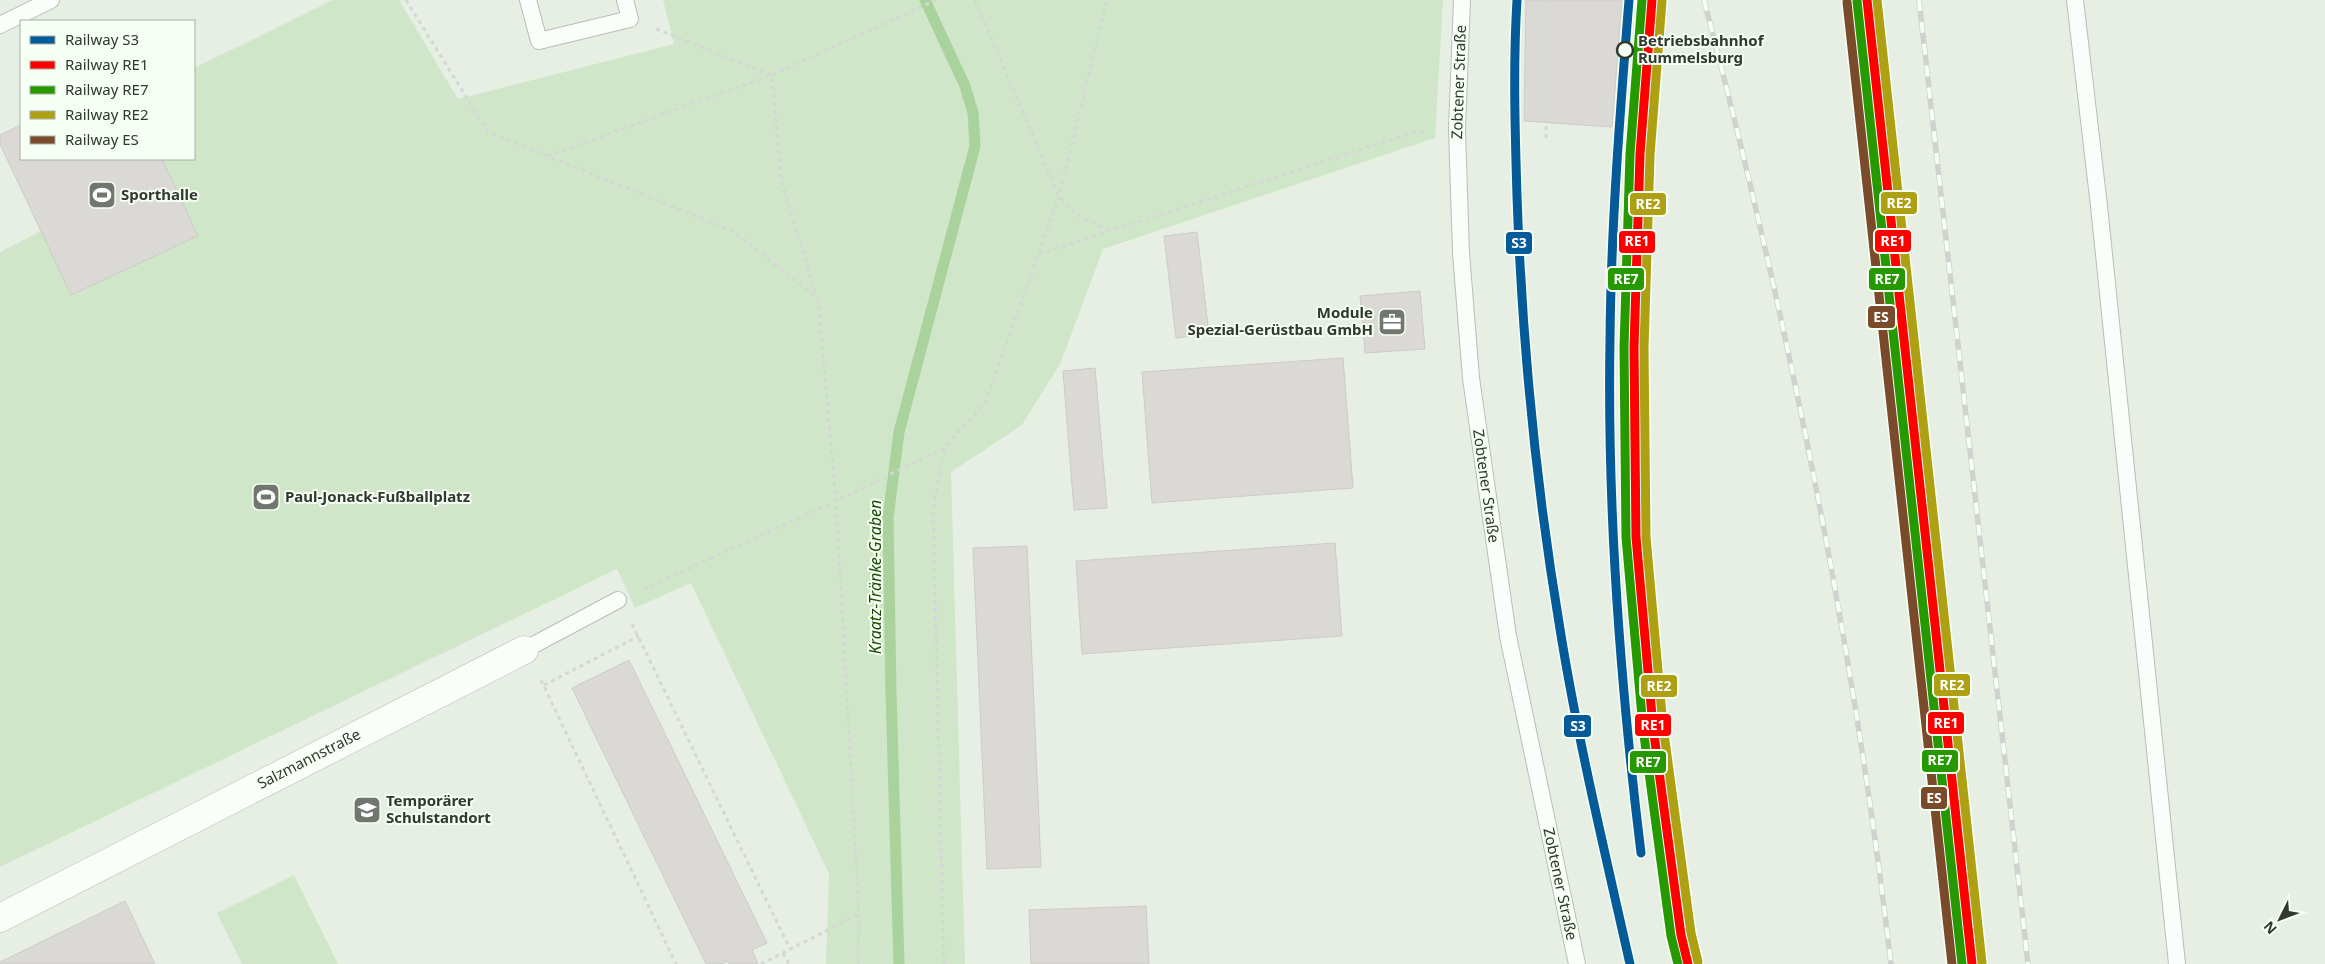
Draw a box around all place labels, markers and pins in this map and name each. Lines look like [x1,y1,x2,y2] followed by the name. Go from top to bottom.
[1638,30,1765,67] place label: Betriebsbahnhof Rummelsburg
[1616,41,1634,59] marker: Betriebsbahnhof Rummelsburg
[87,180,117,210] sports icon: Sporthalle
[121,184,198,204] place label: Sporthalle
[1187,302,1373,339] place label: Module Spezial-Gerüstbau GmbH
[1377,307,1407,337] office icon: Module Spezial-Gerüstbau GmbH
[251,482,281,512] sports icon: Paul-Jonack-Fußballplatz
[285,486,470,506] place label: Paul-Jonack-Fußballplatz
[386,790,491,827] place label: Temporärer Schulstandort
[352,795,382,825] school or university icon: Temporärer Schulstandort

